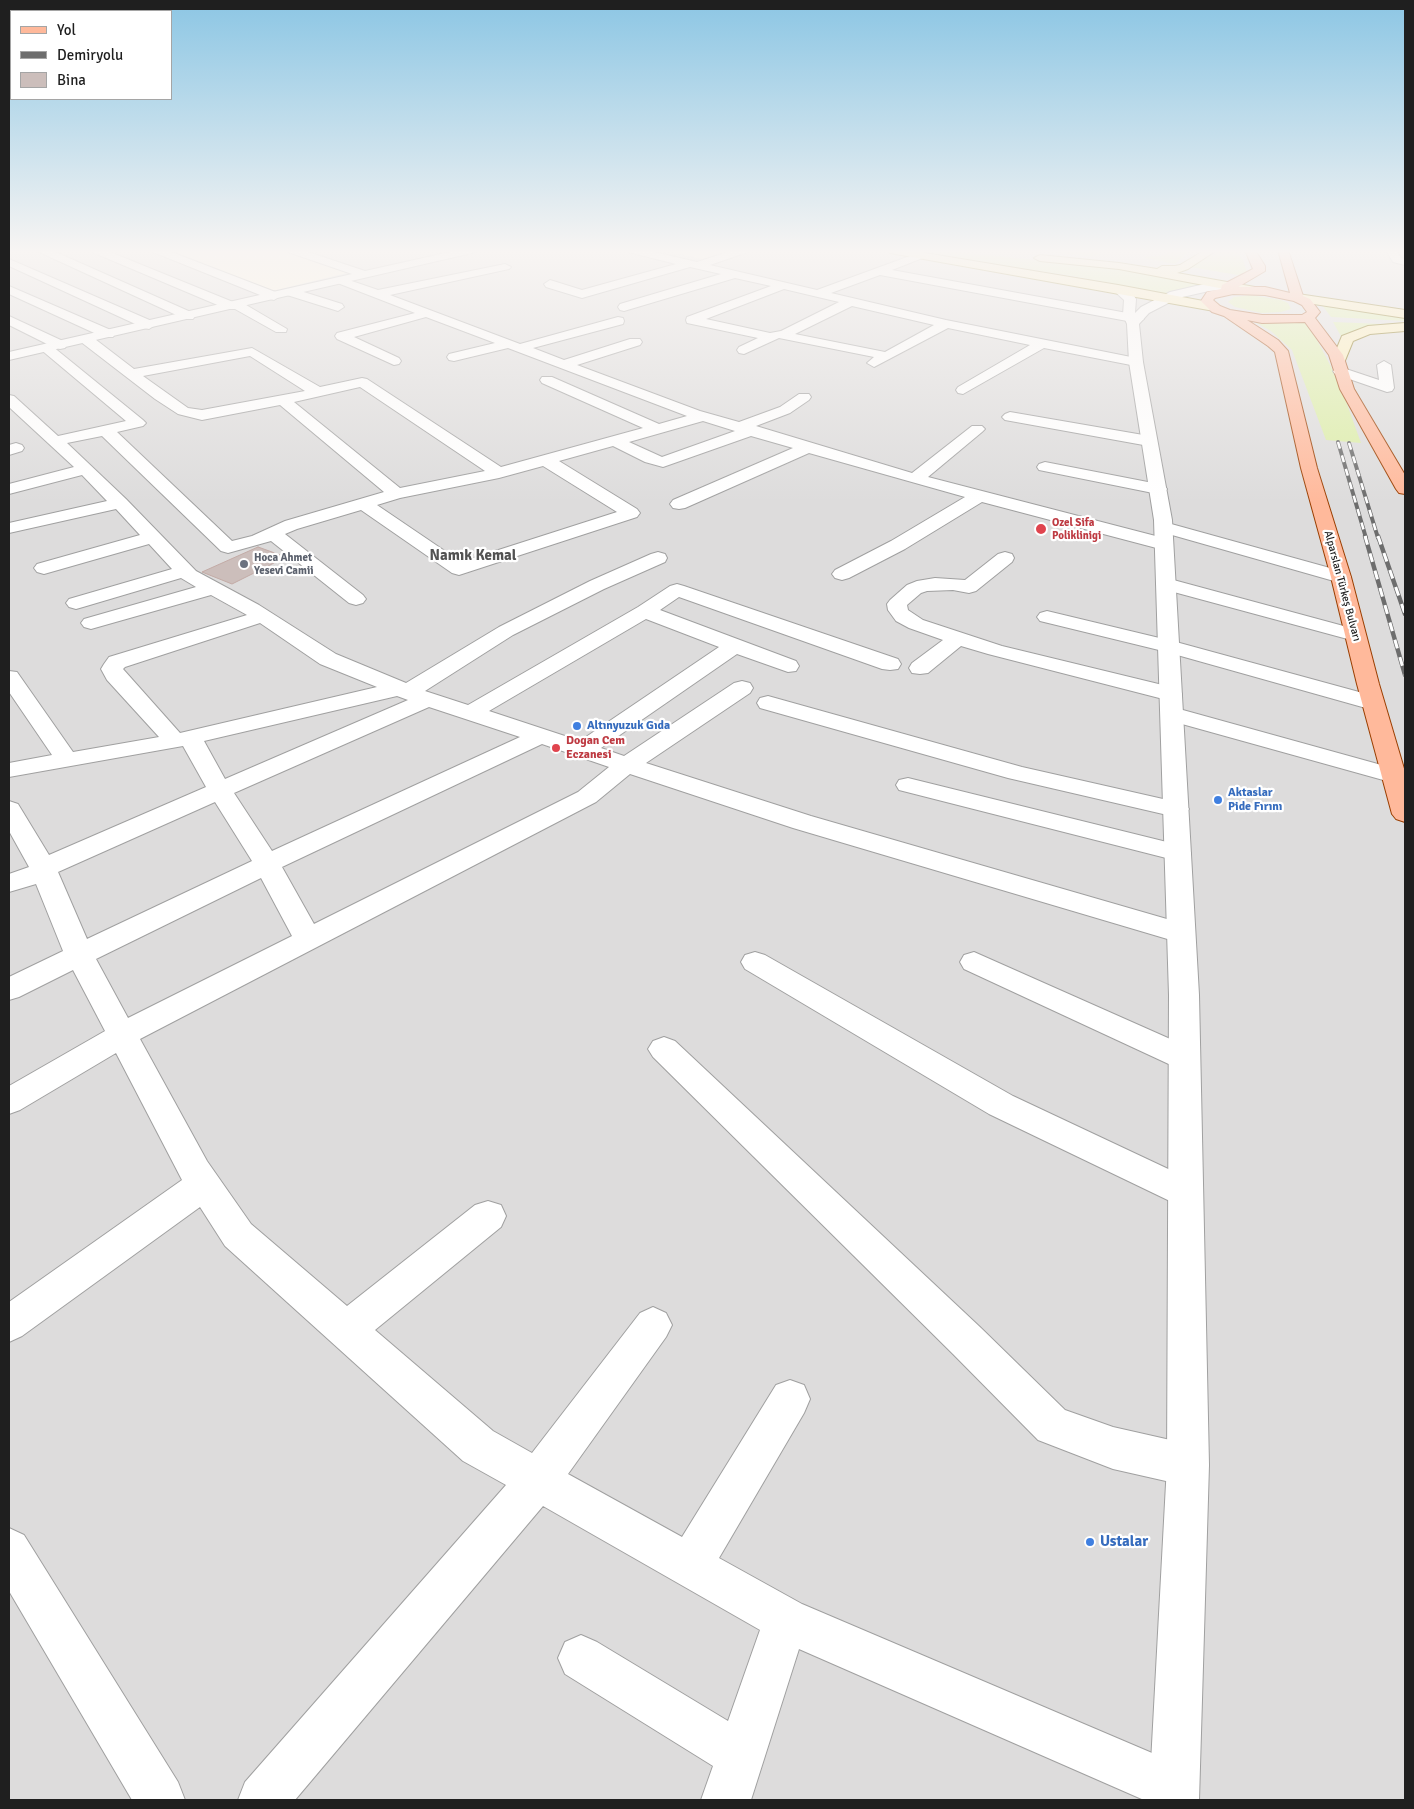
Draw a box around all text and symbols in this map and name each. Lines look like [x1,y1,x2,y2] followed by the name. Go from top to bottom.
[10,10,172,100] legend
[57,21,76,39] text: Yol
[57,46,123,64] text: Demiryolu
[57,71,86,89] text: Bina
[1052,516,1101,542] place label: Ozel Sifa Poliklinigi
[1034,522,1048,536] marker: Ozel Sifa Poliklinigi
[1321,529,1363,643] street label: Alparslan Türkeş Bulvarı
[430,547,516,565] district label: Namık Kemal
[254,551,313,577] place label: Hoca Ahmet Yesevi Camii
[238,558,250,570] marker: Hoca Ahmet Yesevi Camii
[587,719,670,733] place label: Altınyuzuk Gıda
[571,720,583,732] marker: Altınyuzuk Gıda
[566,734,625,762] place label: Dogan Cem Eczanesi
[550,742,562,754] marker: Dogan Cem Eczanesi
[1228,786,1282,814] place label: Aktaslar Pide Fırını
[1212,794,1224,806] marker: Aktaslar Pide Fırını
[1100,1533,1148,1551] place label: Ustalar
[1084,1536,1096,1548] marker: Ustalar

